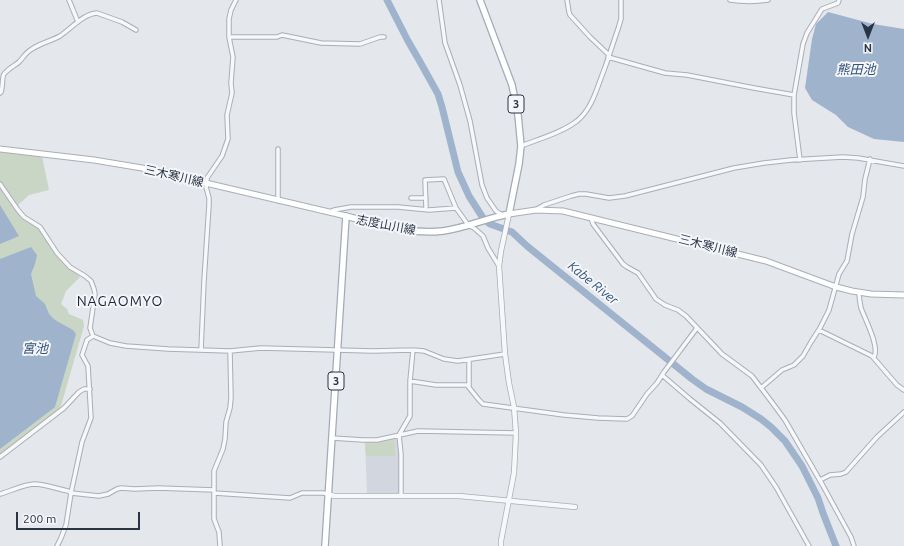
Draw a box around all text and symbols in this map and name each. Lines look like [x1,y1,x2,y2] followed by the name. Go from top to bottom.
[848,16,888,56] north arrow
[864,42,872,54] text: N
[837,62,875,78] water label: 熊田池
[508,95,524,113] road number: 3
[143,162,205,190] street label: 三木寒川線
[355,212,417,238] street label: 志度山川線
[677,232,739,260] street label: 三木寒川線
[565,258,621,308] water label: Kabe River
[77,293,163,309] district label: NAGAOMYO
[22,341,48,357] water label: 宮池
[328,372,344,390] road number: 3
[18,504,142,530] scale bar
[23,512,56,525] text: 200 m

